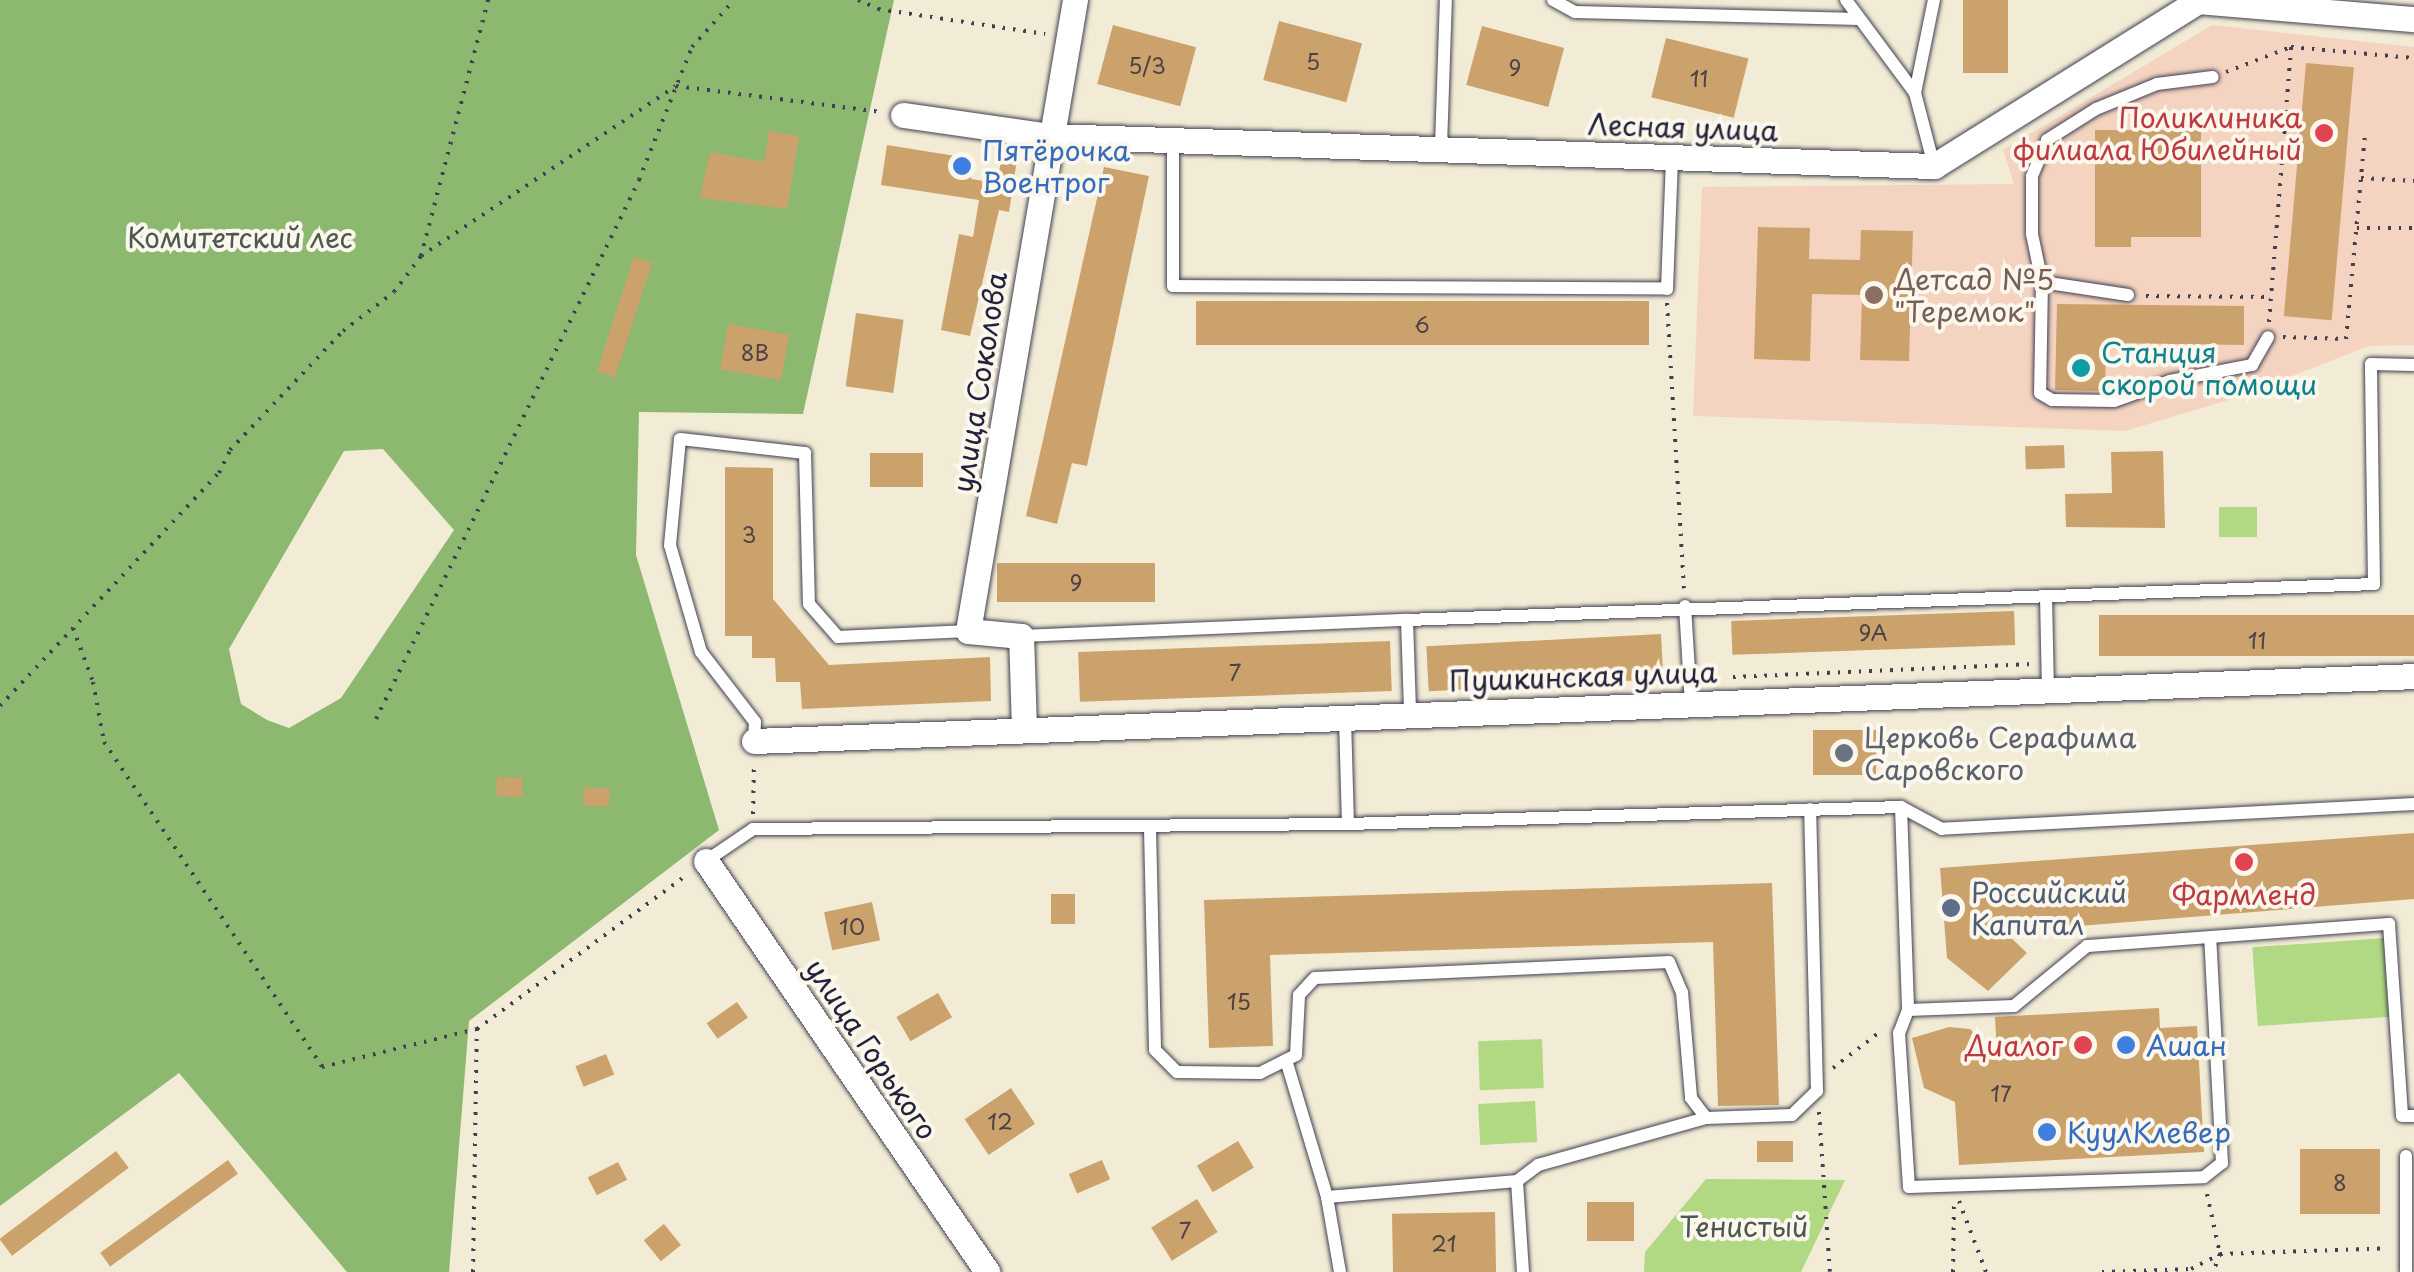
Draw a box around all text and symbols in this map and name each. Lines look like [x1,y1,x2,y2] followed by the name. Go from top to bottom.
[1306,48,1320,74] house number: 5
[1128,52,1166,78] house number: 5/3
[1509,54,1521,80] house number: 9
[1690,65,1708,91] house number: 11
[2010,100,2302,166] place label: Поликлиника филиала Юбилейный
[1586,107,1780,147] street label: Лесная улица
[2311,120,2337,146] marker: Поликлиника филиала Юбилейный
[982,133,1130,199] place label: Пятёрочка Воентрог
[951,155,973,177] marker: Пятёрочка Воентрог
[127,220,353,254] park label: Комитетский лес
[1894,262,2054,328] place label: Детсад №5 "Теремок"
[945,269,1013,495] street label: улица Соколова
[1863,284,1885,306] marker: Детсад №5 "Теремок"
[1414,311,1430,337] house number: 6
[2101,335,2318,401] place label: Станция скорой помощи
[741,339,769,365] house number: 8В
[2070,357,2092,379] marker: Станция скорой помощи
[742,521,756,547] house number: 3
[1070,569,1082,595] house number: 9
[1858,619,1888,645] house number: 9А
[2248,627,2266,653] house number: 11
[1448,655,1718,697] street label: Пушкинская улица
[1229,659,1241,685] house number: 7
[1864,720,2137,786] place label: Церковь Серафима Саровского
[1833,742,1855,764] marker: Церковь Серафима Саровского
[2233,851,2255,873] marker: Фармленд
[1971,875,2127,941] place label: Российский Капитал
[2172,877,2316,911] place label: Фармленд
[1940,897,1962,919] marker: Российский Капитал
[839,913,865,939] house number: 10
[799,952,945,1146] street label: улица Горького
[1227,988,1251,1014] house number: 15
[1965,1028,2063,1062] place label: Диалог
[2146,1028,2227,1062] place label: Ашан
[2072,1034,2094,1056] marker: Диалог
[2115,1034,2137,1056] marker: Ашан
[1990,1080,2012,1106] house number: 17
[987,1108,1013,1134] house number: 12
[2067,1115,2231,1149] place label: КуулКлевер
[2036,1121,2058,1143] marker: КуулКлевер
[2333,1169,2347,1195] house number: 8
[1680,1209,1808,1243] park label: Тенистый
[1179,1217,1191,1243] house number: 7
[1431,1230,1457,1256] house number: 21

